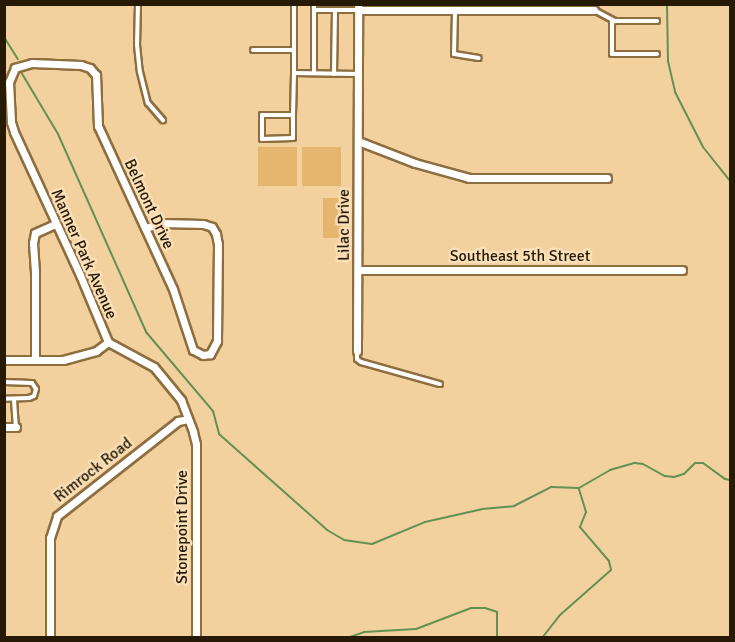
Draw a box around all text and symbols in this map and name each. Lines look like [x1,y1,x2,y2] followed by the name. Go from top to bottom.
[120,156,178,252] street label: Belmont Drive
[47,186,121,322] street label: Manner Park Avenue
[334,189,354,261] street label: Lilac Drive
[450,246,590,266] street label: Southeast 5th Street
[50,434,136,506] street label: Rimrock Road
[172,470,192,584] street label: Stonepoint Drive

